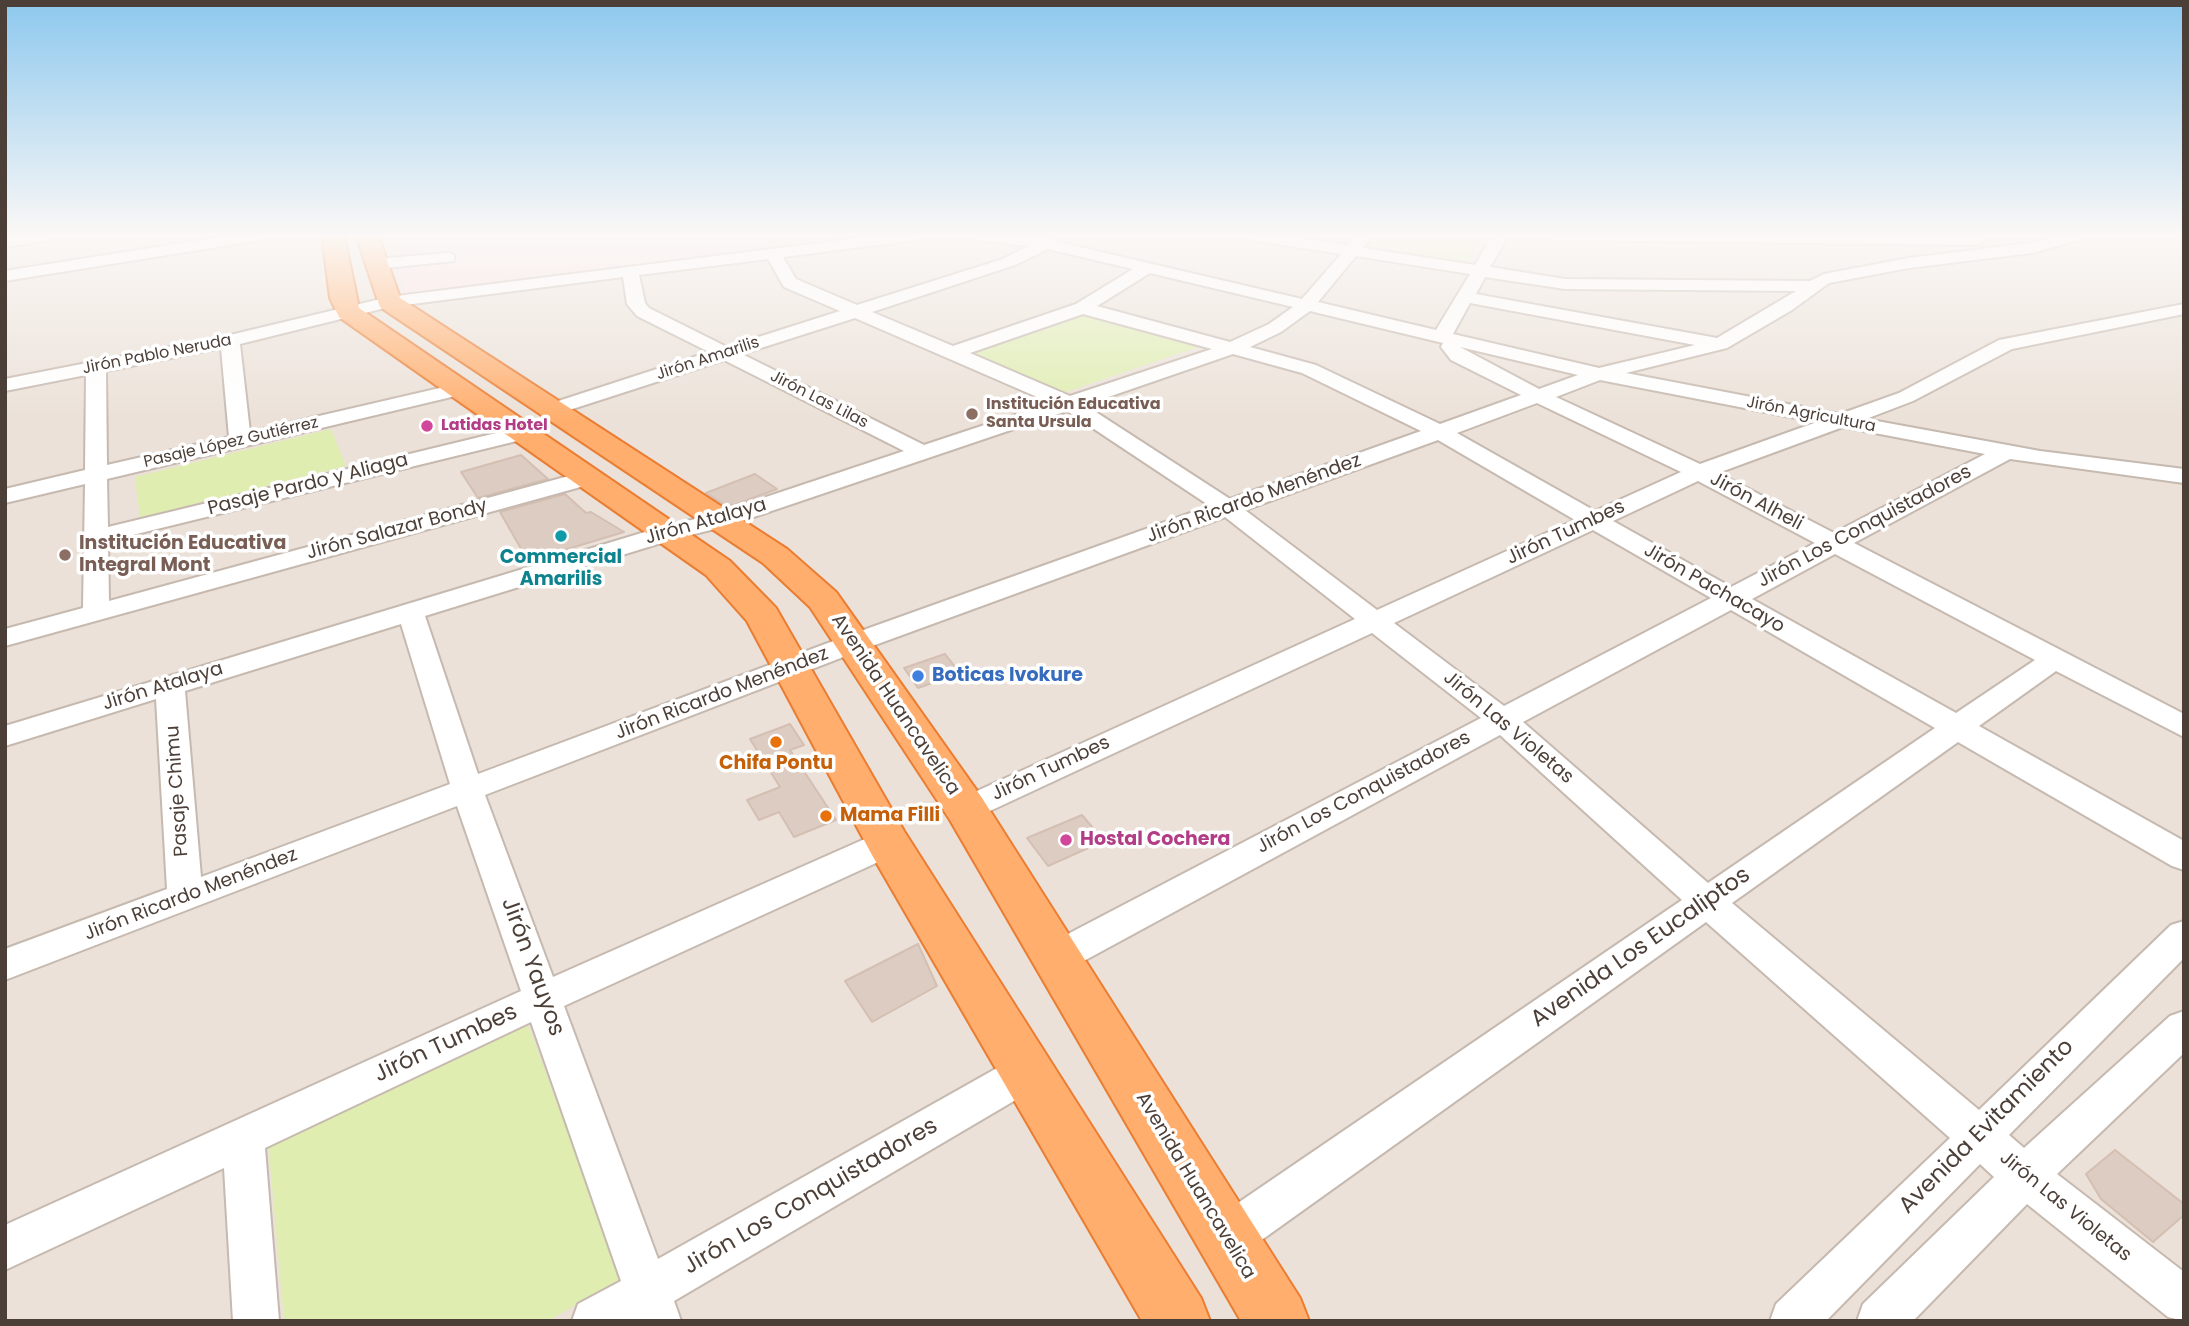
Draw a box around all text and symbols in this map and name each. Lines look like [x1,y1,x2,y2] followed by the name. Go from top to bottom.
[81,331,233,379] street label: Jirón Pablo Neruda
[654,333,762,385] street label: Jirón Amarilis
[767,367,871,433] street label: Jirón Las Lilas
[1745,393,1877,437] street label: Jirón Agricultura
[986,395,1161,433] place label: Institución Educativa Santa Ursula
[964,406,980,422] marker: Institución Educativa Santa Ursula
[142,414,320,472] street label: Pasaje López Gutiérrez
[441,416,548,436] place label: Latidas Hotel
[419,418,435,434] marker: Latidas Hotel
[205,449,411,521] street label: Pasaje Pardo y Aliaga
[1144,450,1364,548] street label: Jirón Ricardo Menéndez
[1754,461,1976,593] street label: Jirón Los Conquistadores
[1706,468,1806,536] street label: Jirón Alheli
[643,494,769,550] street label: Jirón Atalaya
[304,495,490,565] street label: Jirón Salazar Bondy
[1503,496,1629,570] street label: Jirón Tumbes
[553,528,569,544] marker: Commercial Amarilis
[79,533,286,577] place label: Institución Educativa Integral Mont
[1640,539,1788,639] street label: Jirón Pachacayo
[57,547,73,563] marker: Institución Educativa Integral Mont
[500,547,622,591] place label: Commercial Amarilis
[826,610,964,800] street label: Avenida Huancavelica
[612,643,832,745] street label: Jirón Ricardo Menéndez
[100,658,226,716] street label: Jirón Atalaya
[932,665,1083,687] place label: Boticas Ivokure
[1438,667,1578,789] street label: Jirón Las Violetas
[910,668,926,684] marker: Boticas Ivokure
[162,725,194,857] street label: Pasaje Chimu
[1253,727,1475,859] street label: Jirón Los Conquistadores
[988,732,1114,806] street label: Jirón Tumbes
[768,734,784,750] marker: Chifa Pontu
[719,753,833,775] place label: Chifa Pontu
[840,805,940,827] place label: Mama Filli
[818,808,834,824] marker: Mama Filli
[1080,829,1230,851] place label: Hostal Cochera
[1058,832,1074,848] marker: Hostal Cochera
[81,844,301,946] street label: Jirón Ricardo Menéndez
[1526,862,1756,1034] street label: Avenida Los Eucaliptos
[494,894,570,1040] street label: Jirón Yauyos
[370,999,522,1089] street label: Jirón Tumbes
[1894,1034,2080,1220] street label: Avenida Evitamiento
[1130,1089,1260,1283] street label: Avenida Huancavelica
[679,1113,943,1281] street label: Jirón Los Conquistadores
[1994,1147,2136,1267] street label: Jirón Las Violetas

